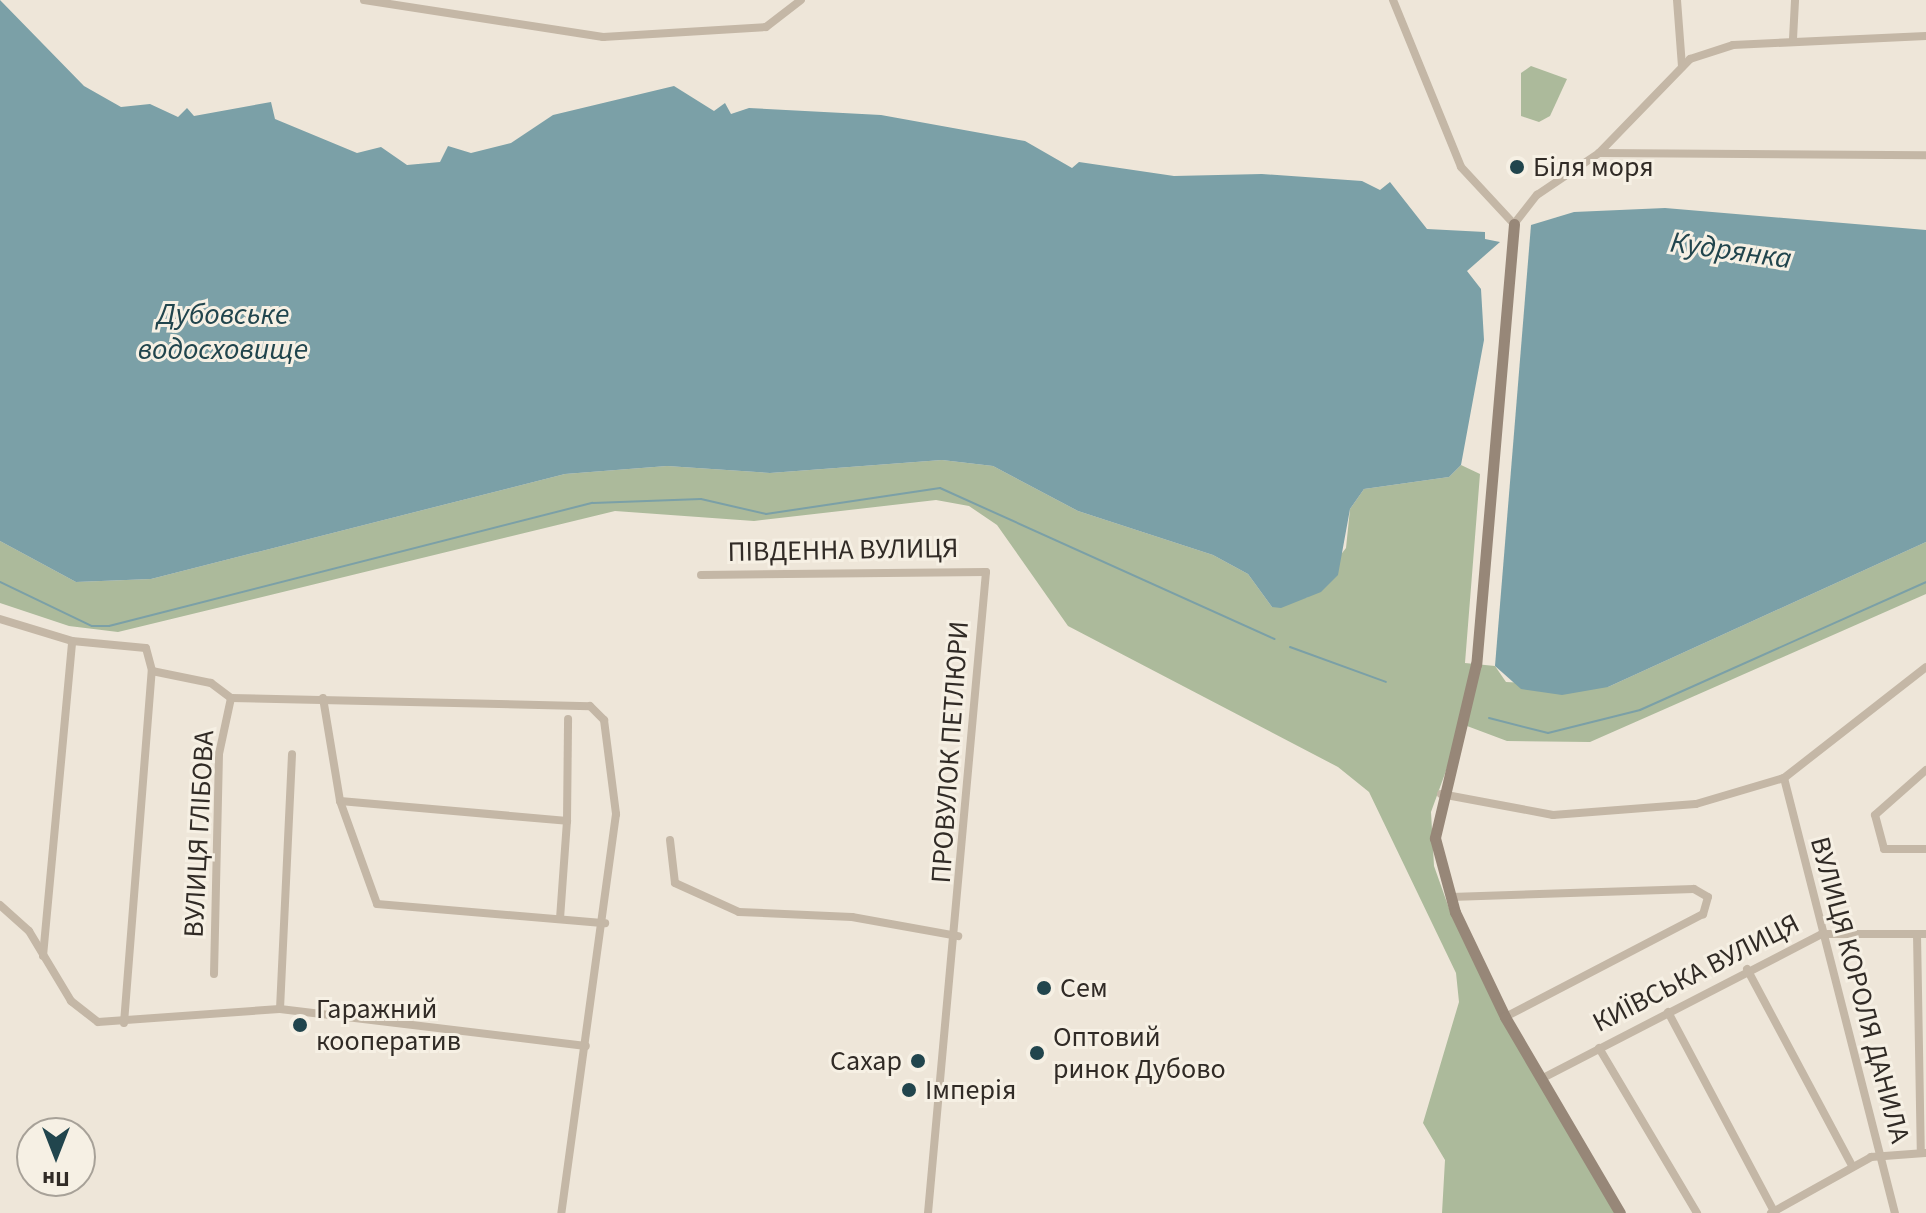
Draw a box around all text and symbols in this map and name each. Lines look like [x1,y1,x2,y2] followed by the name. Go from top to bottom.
[1533,150,1654,184] place label: Біля моря
[1508,158,1526,176] marker: Біля моря
[1668,225,1794,277] water label: Кудрянка
[138,297,308,368] water label: Дубовське водосховище
[727,531,959,569] street label: ПІВДЕННА ВУЛИЦЯ
[924,620,976,884] street label: ПРОВУЛОК ПЕТЛЮРИ
[177,730,221,938] street label: ВУЛИЦЯ ГЛІБОВА
[1803,833,1917,1147] street label: ВУЛИЦЯ КОРОЛЯ ДАНИЛА
[1587,906,1805,1040] street label: КИЇВСЬКА ВУЛИЦЯ
[1060,971,1108,1005] place label: Сем
[1035,979,1053,997] marker: Сем
[316,992,461,1058] place label: Гаражний кооператив
[291,1016,309,1034] marker: Гаражний кооператив
[1053,1020,1226,1086] place label: Оптовий ринок Дубово
[830,1044,902,1078] place label: Сахар
[1028,1044,1046,1062] marker: Оптовий ринок Дубово
[909,1052,927,1070] marker: Сахар
[925,1073,1016,1107] place label: Імперія
[900,1081,918,1099] marker: Імперія
[16,1117,96,1197] north arrow
[42,1163,70,1195] text: Пн

